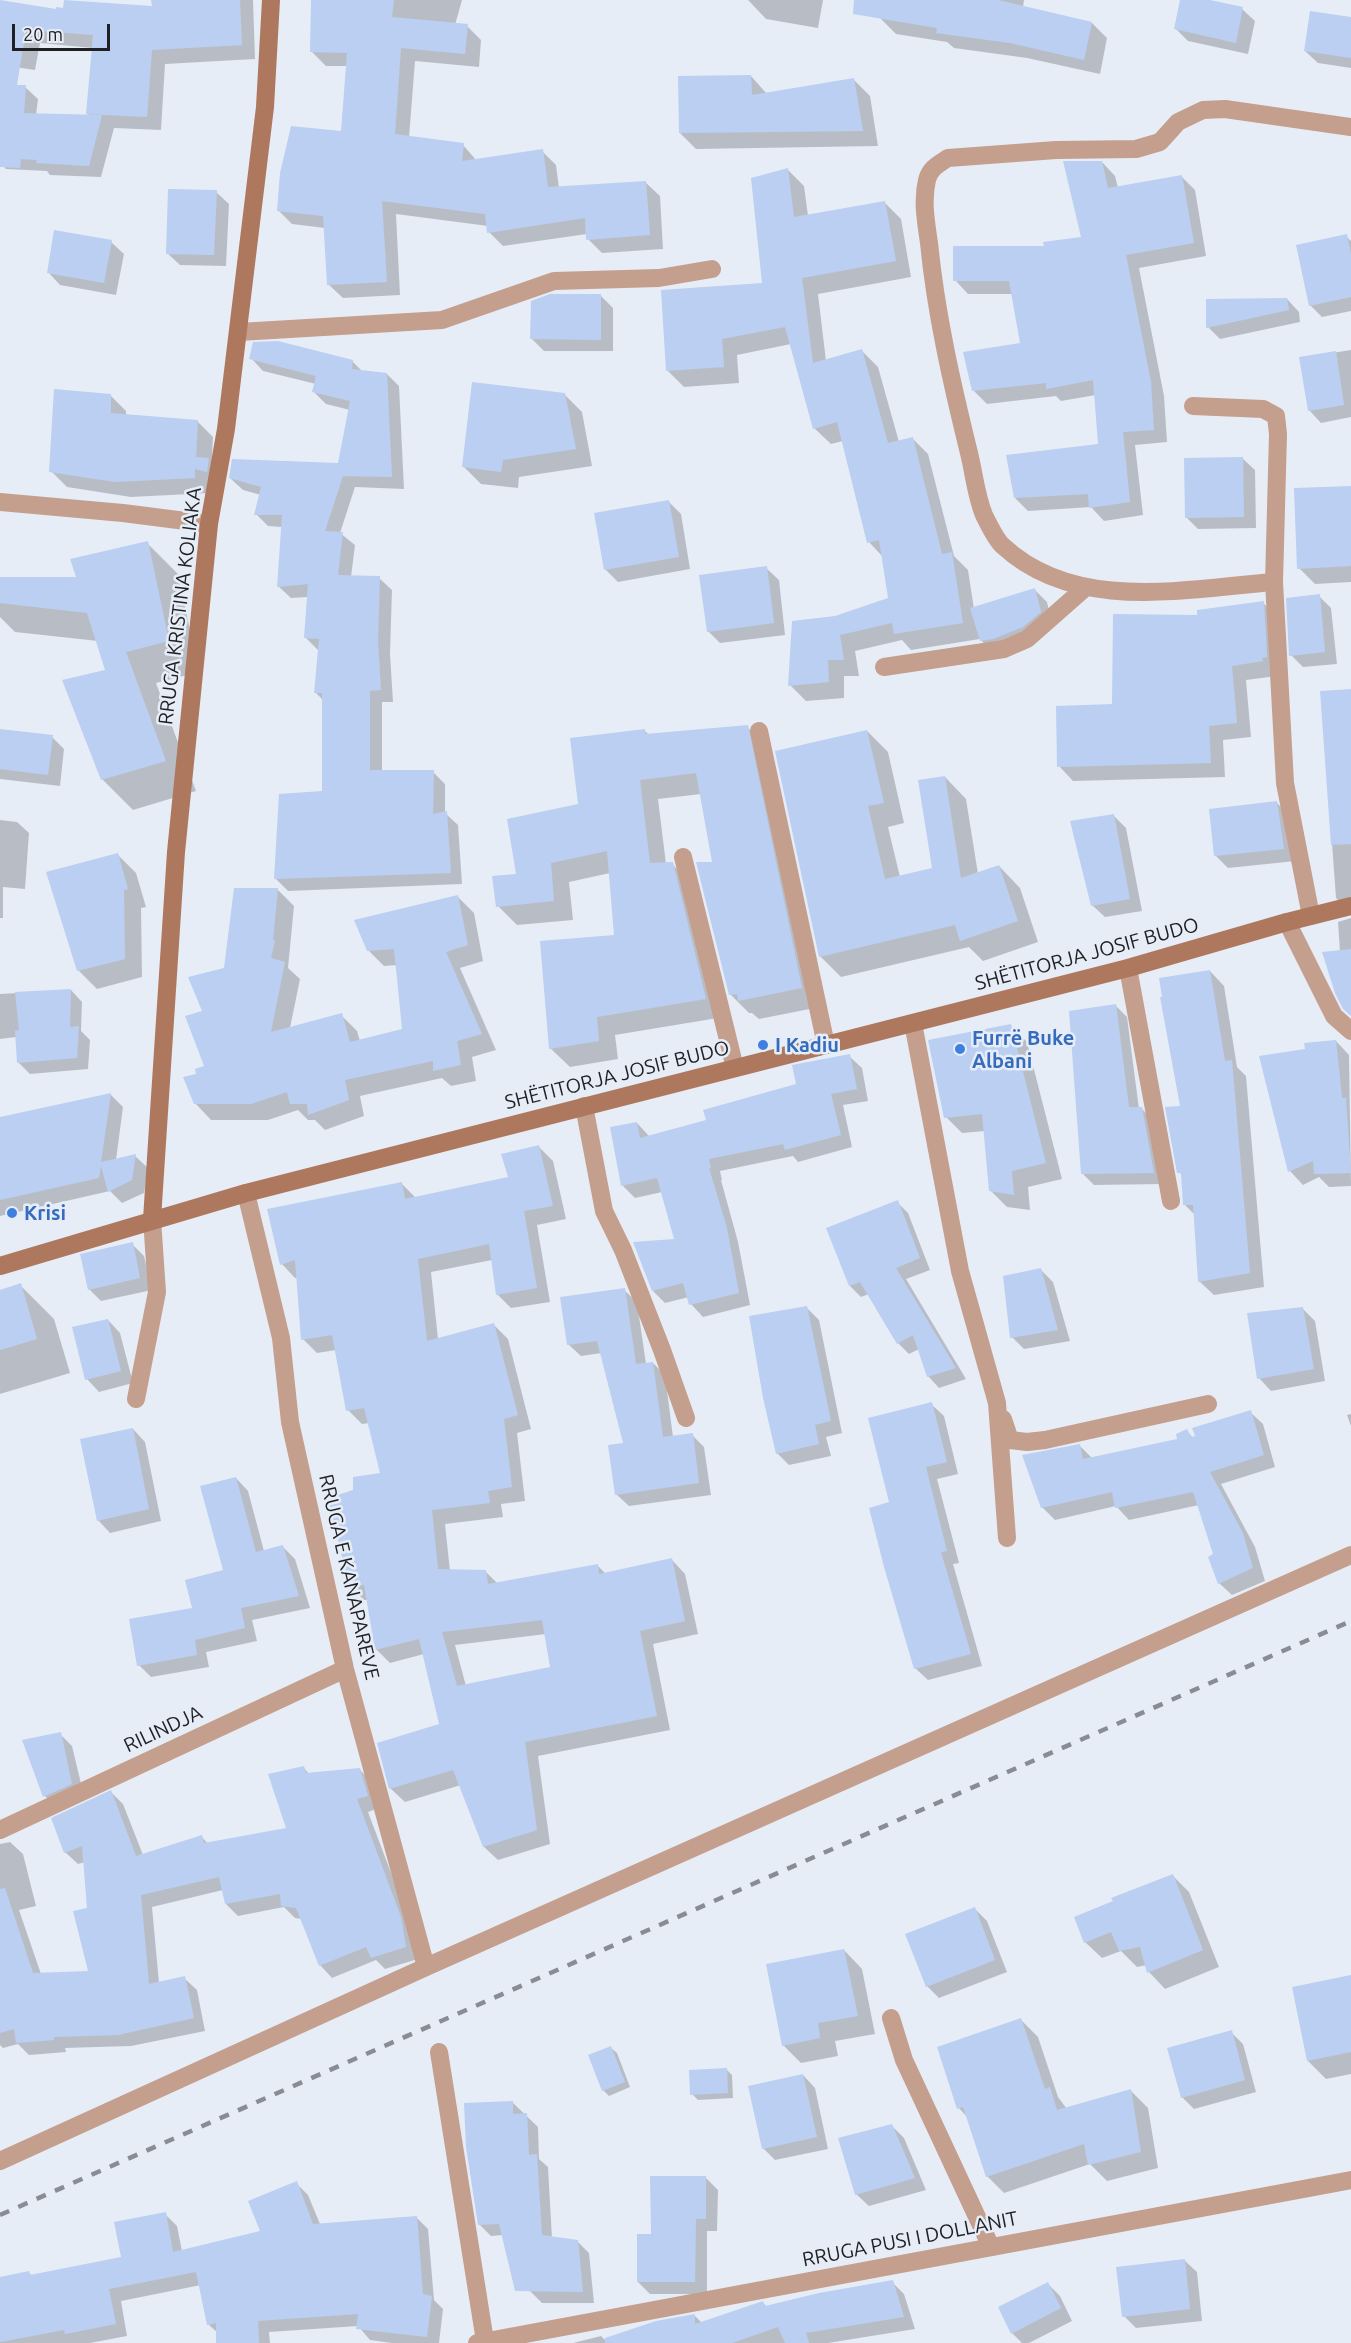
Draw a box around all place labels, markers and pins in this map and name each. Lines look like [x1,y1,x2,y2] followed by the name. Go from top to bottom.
[972,1026,1074,1073] place label: Furrë Buke Albani
[775,1033,839,1057] place label: I Kadiu
[756,1038,770,1052] marker: I Kadiu
[953,1042,967,1056] marker: Furrë Buke Albani
[24,1201,66,1225] place label: Krisi
[5,1206,19,1220] marker: Krisi

